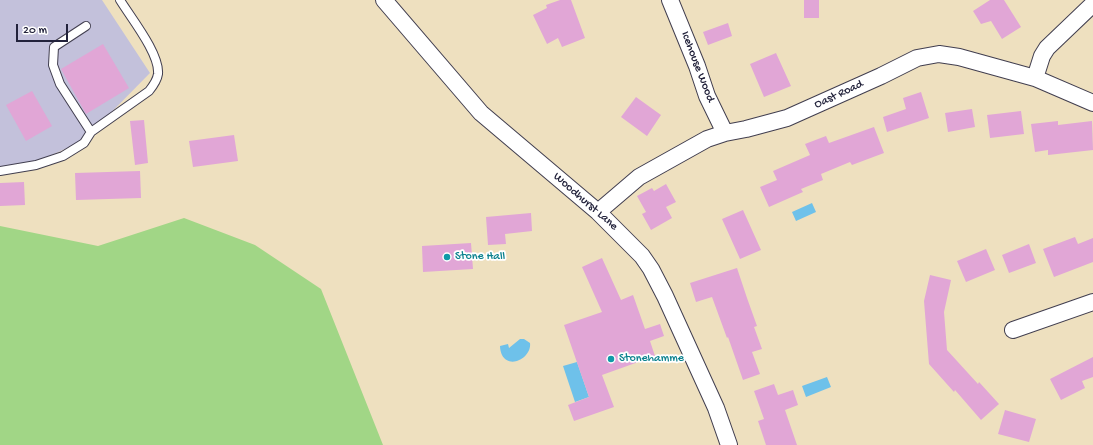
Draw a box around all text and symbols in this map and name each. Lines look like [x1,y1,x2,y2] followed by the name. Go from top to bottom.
[18,16,70,42] scale bar
[23,24,47,38] text: 20 m
[677,30,717,104] street label: Icehouse Wood
[812,77,866,113] street label: Oast Road
[550,170,620,234] street label: Woodhurst Lane
[455,250,505,264] place label: Stone Hall
[442,252,452,262] marker: Stone Hall
[619,352,684,366] place label: Stonehamme
[606,354,616,364] marker: Stonehamme

